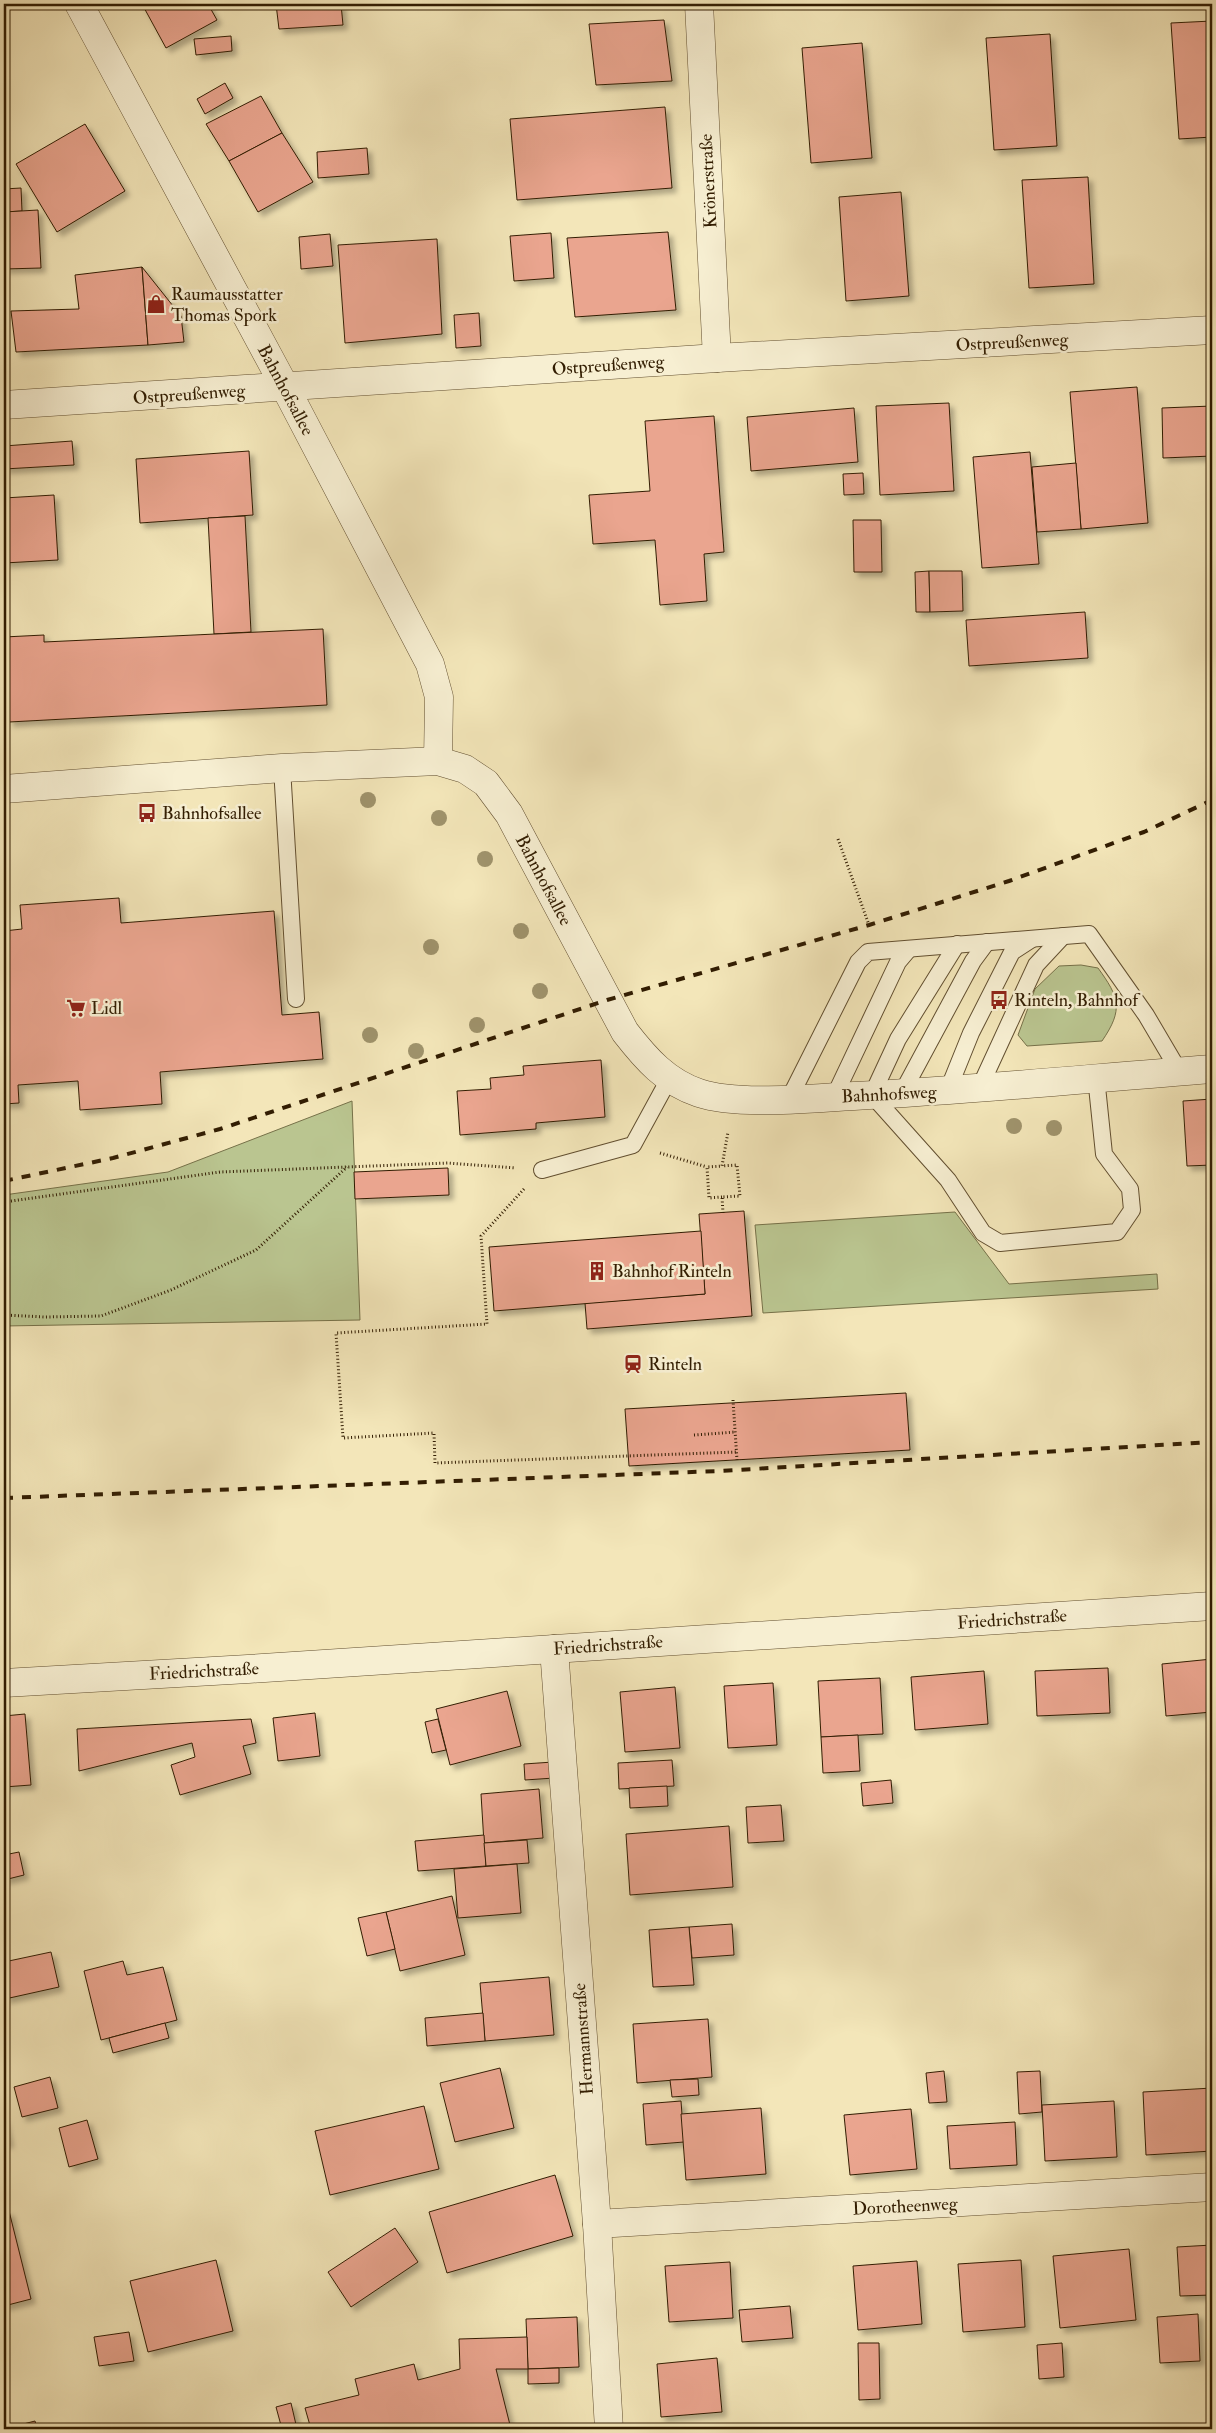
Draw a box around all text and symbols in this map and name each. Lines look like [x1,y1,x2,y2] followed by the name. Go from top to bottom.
[695,133,722,229] street label: Krönerstraße
[171,283,283,327] place label: Raumausstatter Thomas Spork
[145,293,167,315] shop icon: Raumausstatter Thomas Spork
[955,328,1070,357] street label: Ostpreußenweg
[252,341,319,440] street label: Bahnhofsallee
[551,350,666,381] street label: Ostpreußenweg
[132,379,247,410] street label: Ostpreußenweg
[136,802,158,824] bus stop icon: Bahnhofsallee
[162,802,262,825] place label: Bahnhofsallee
[510,831,577,930] street label: Bahnhofsallee
[988,989,1010,1011] bus stop icon: Rinteln, Bahnhof
[1014,989,1141,1012] place label: Rinteln, Bahnhof
[65,997,87,1019] supermarket icon: Lidl
[91,997,123,1020] place label: Lidl
[841,1080,938,1108] street label: Bahnhofsweg
[586,1260,608,1282] building icon: Bahnhof Rinteln
[612,1260,732,1283] place label: Bahnhof Rinteln
[622,1353,644,1375] station icon: Rinteln
[648,1353,702,1376] place label: Rinteln
[956,1604,1068,1635] street label: Friedrichstraße
[552,1630,664,1661] street label: Friedrichstraße
[148,1657,260,1686] street label: Friedrichstraße
[568,1982,599,2096] street label: Hermannstraße
[852,2192,959,2221] street label: Dorotheenweg

